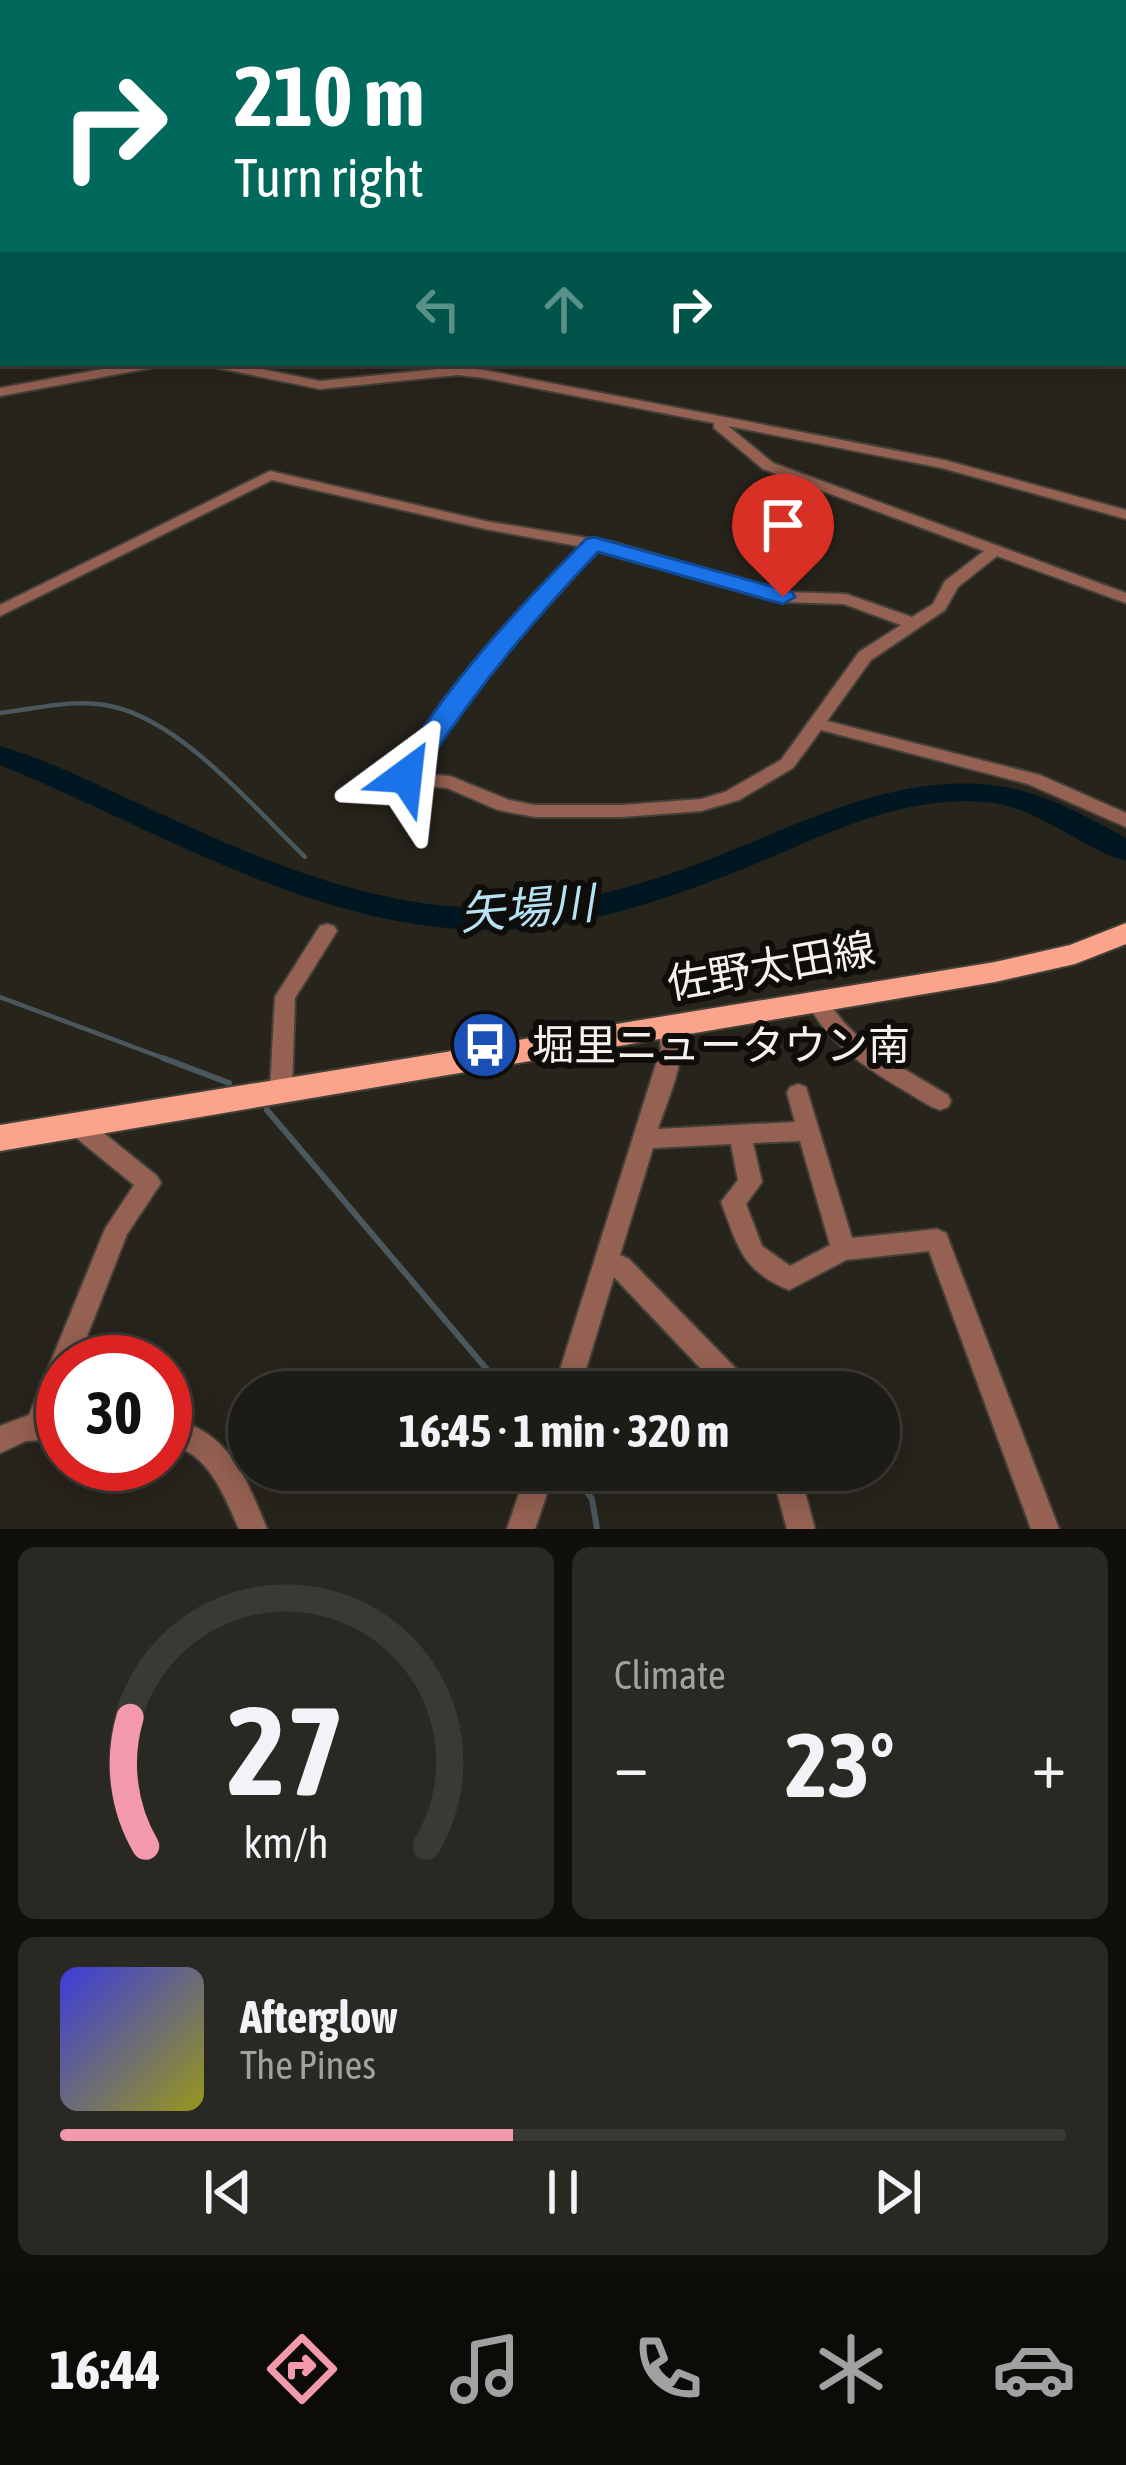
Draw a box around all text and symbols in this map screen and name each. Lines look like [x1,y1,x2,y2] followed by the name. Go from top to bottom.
[36,48,192,204] icon: right
[234,48,424,144] text: 210 m
[234,147,424,208] text: Turn right
[405,276,471,342] icon: left
[531,276,597,342] icon: ahead
[657,276,723,342] icon: right
[732,474,834,597] pin
[750,492,816,558] icon: arrive
[343,713,469,839] position arrow
[457,876,600,940] water label: 矢場川
[663,924,879,1008] street label: 佐野太田線
[450,1010,520,1080] bus stop icon: 堀里ニュータウン南
[532,1021,910,1069] place label: 堀里ニュータウン南
[36,1335,192,1491] speed limit sign: 30
[399,1405,729,1457] text: 16:45 · 1 min · 320 m
[614,1653,726,1697] text: Climate
[227,1678,345,1821] text: 27
[785,1713,895,1816] text: 23°
[614,1726,648,1802] text: −
[1032,1726,1066,1802] text: +
[243,1818,329,1867] text: km/h
[240,1991,398,2043] text: Afterglow
[240,2043,376,2087] text: The Pines
[195,2159,261,2225] icon: previous
[530,2159,596,2225] icon: pause
[865,2159,931,2225] icon: next
[260,2327,344,2411] icon: directions
[443,2327,527,2411] icon: music
[626,2327,710,2411] icon: phone
[809,2327,893,2411] icon: climate
[992,2327,1076,2411] icon: car
[50,2339,161,2400] text: 16:44

